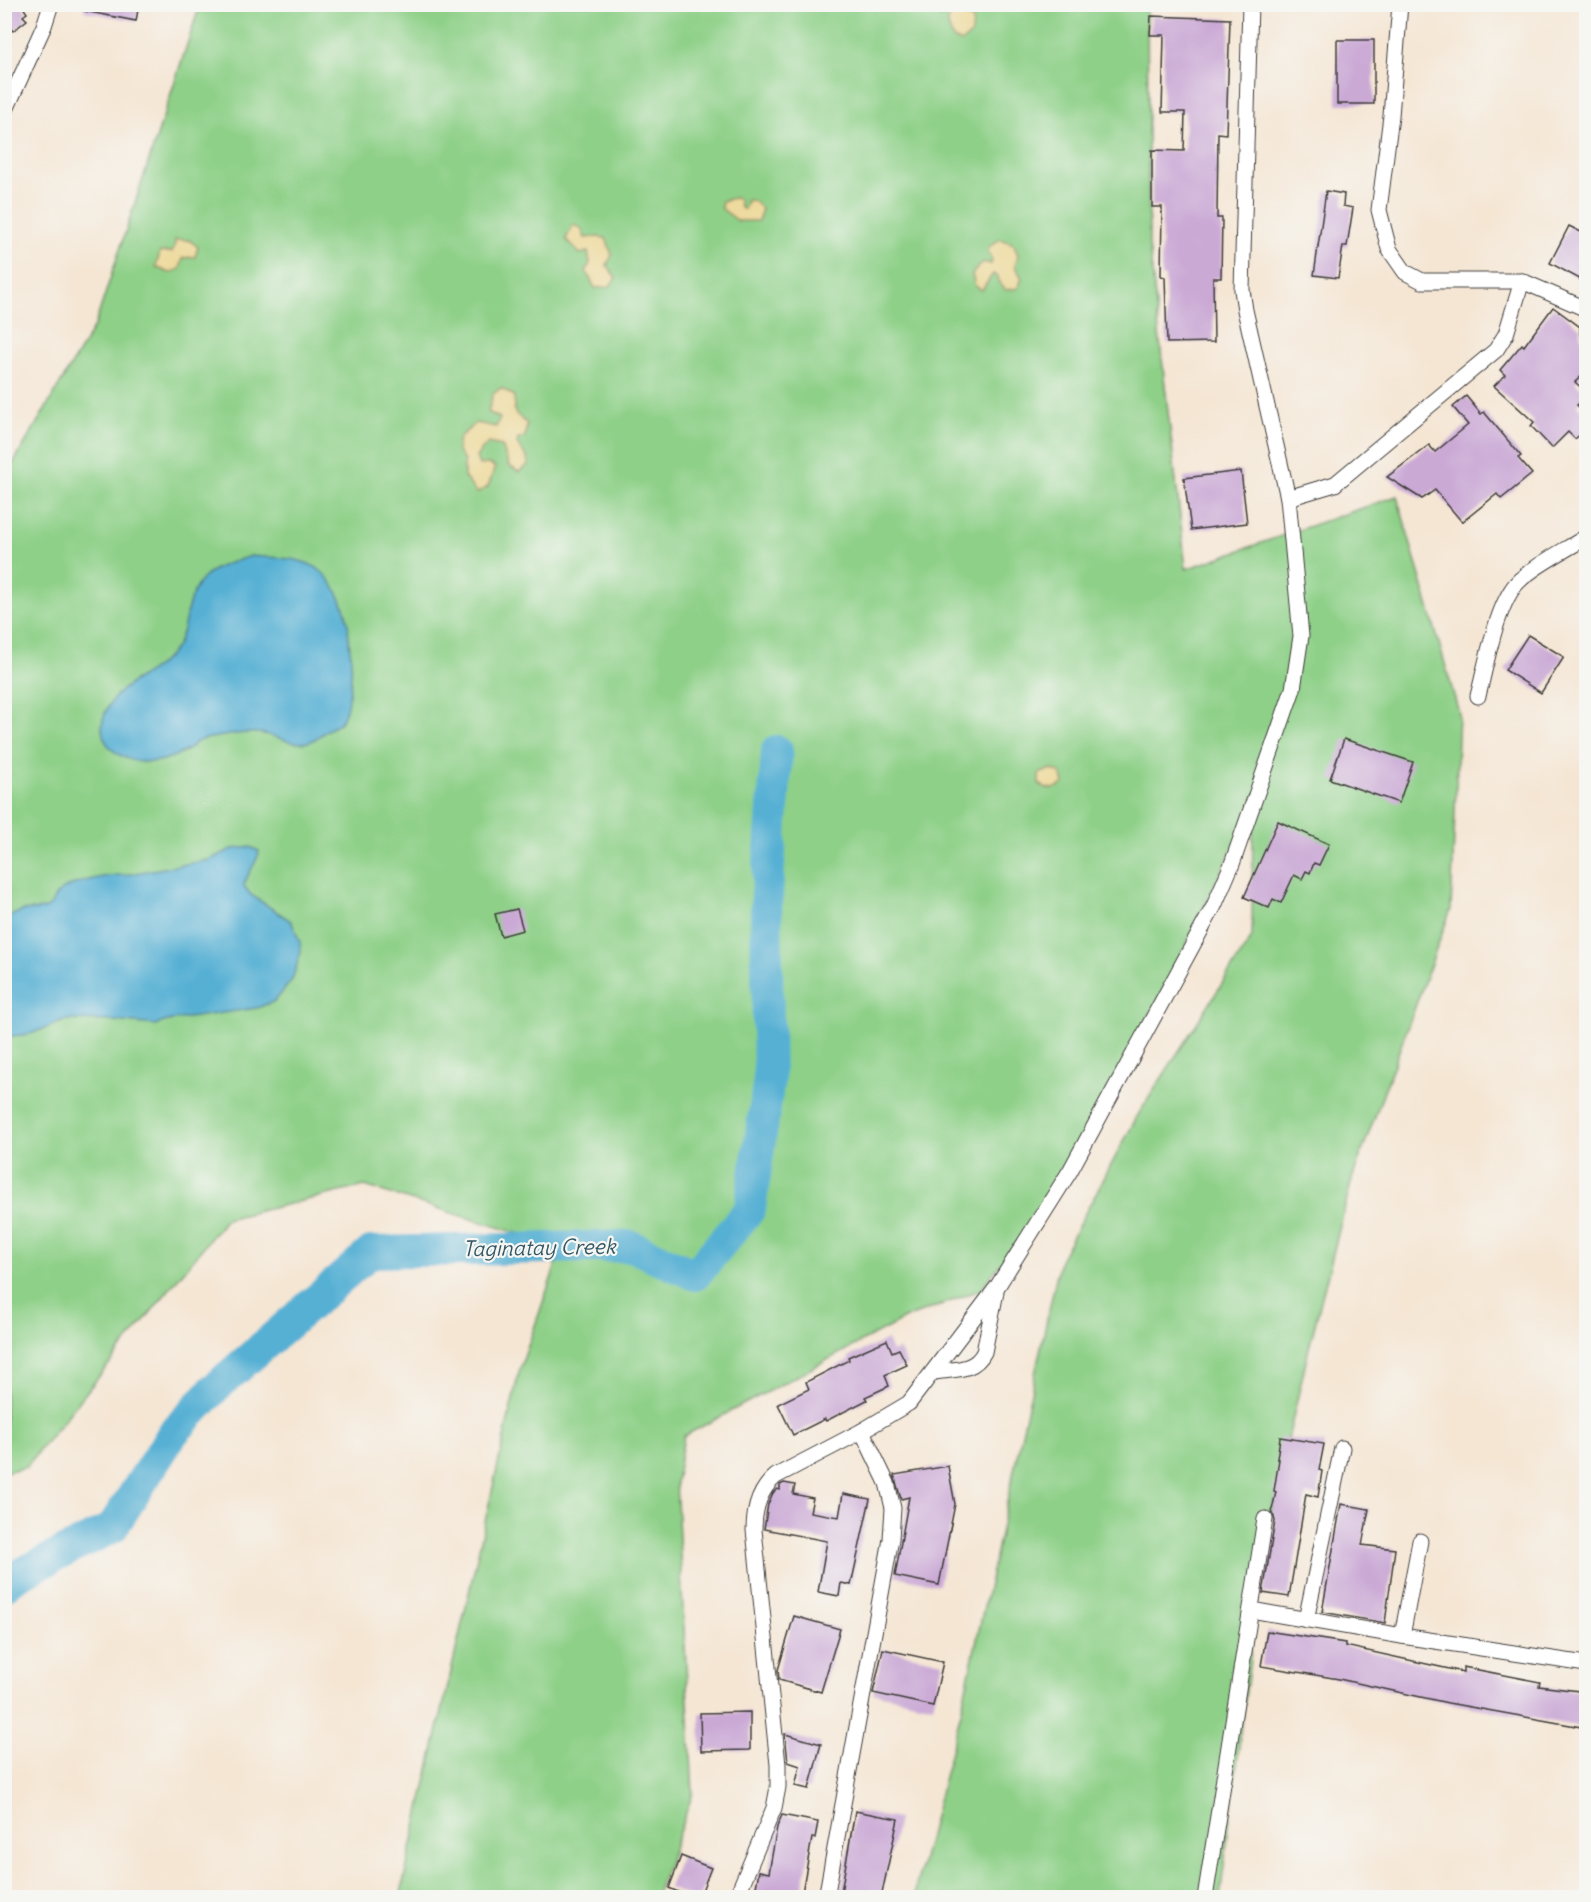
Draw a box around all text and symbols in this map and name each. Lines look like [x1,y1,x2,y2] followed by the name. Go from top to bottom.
[462,1233,617,1262] water label: Taginatay Creek

